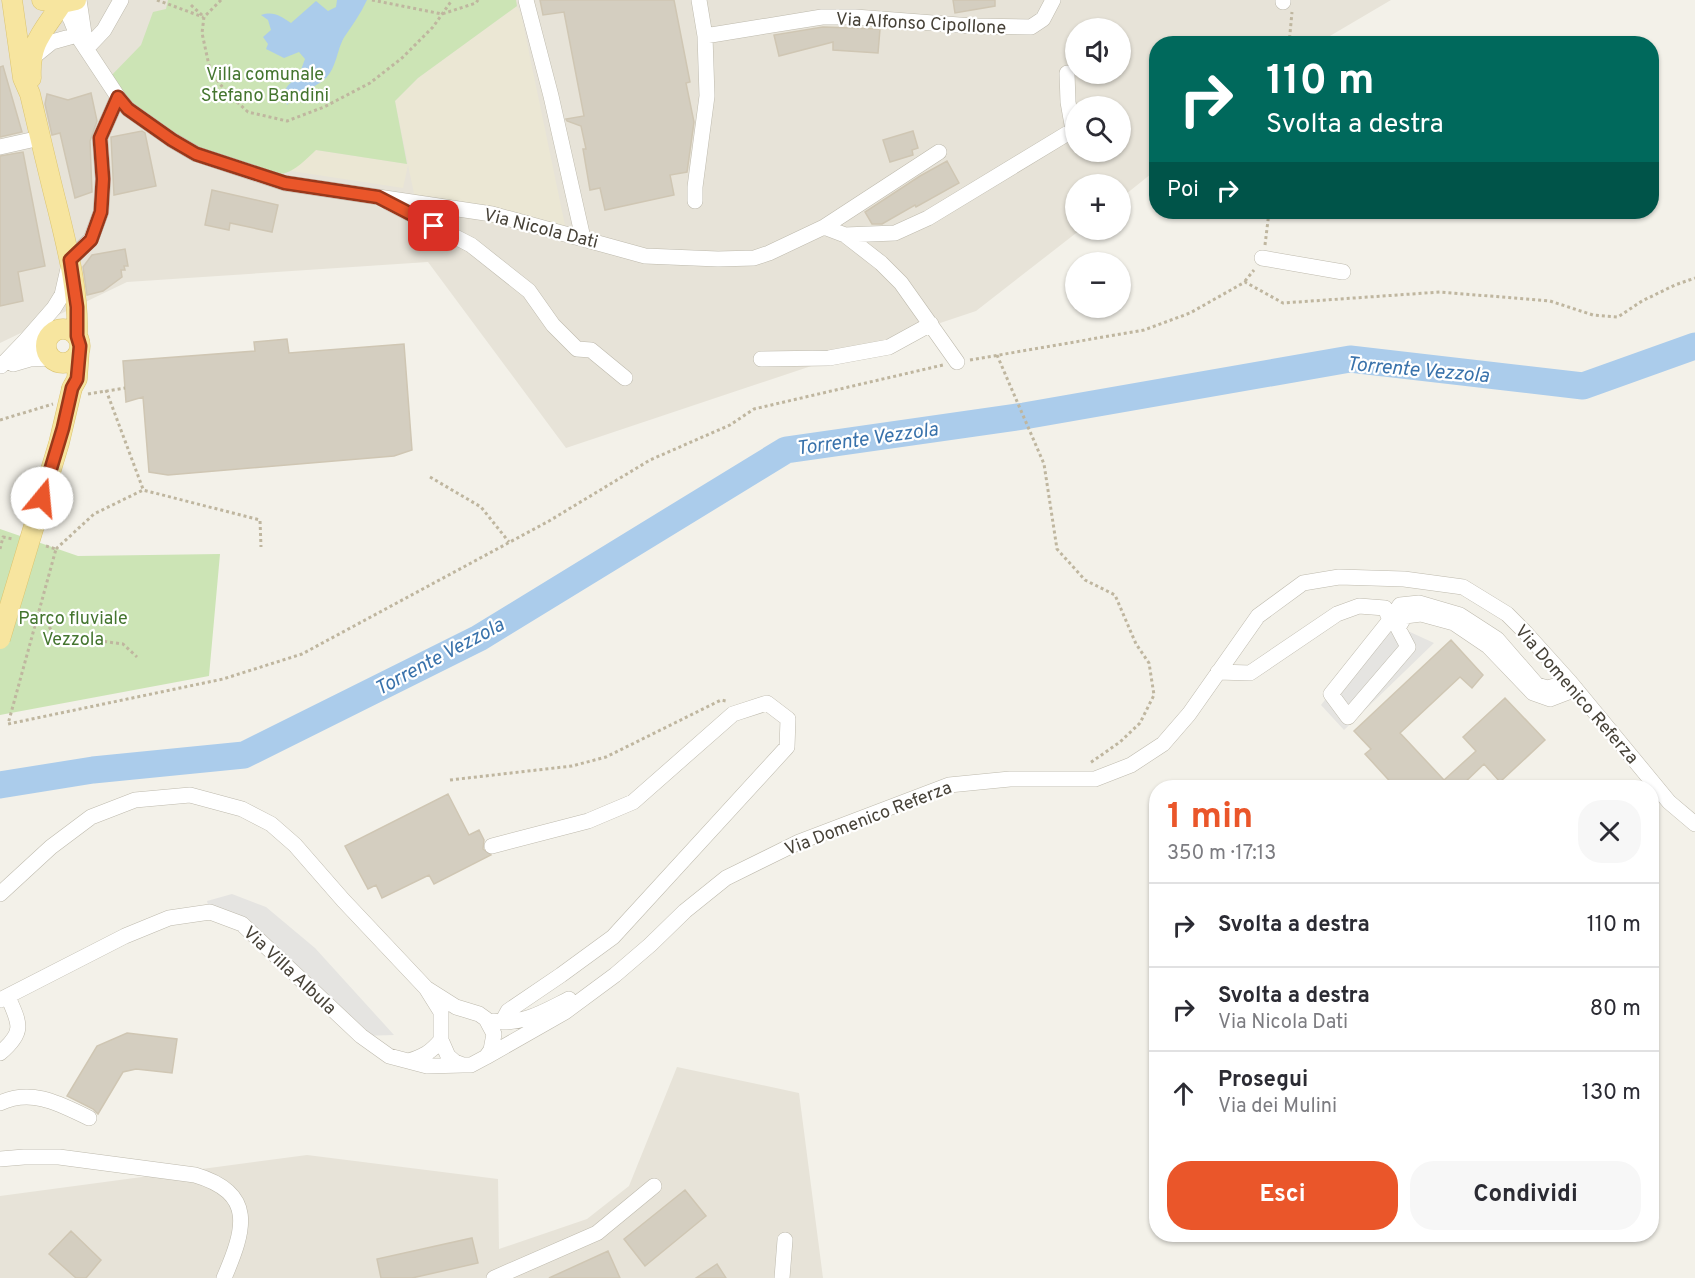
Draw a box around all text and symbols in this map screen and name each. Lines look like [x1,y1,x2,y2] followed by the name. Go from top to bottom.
[835,9,1007,40] street label: Via Alfonso Cipollone
[1065,18,1131,318] map controls
[1065,18,1131,84] button: sound
[1266,56,1375,109] text: 110 m
[1167,60,1245,138] icon: right
[201,64,329,108] park label: Villa comunale Stefano Bandini
[1065,96,1131,162] button: search
[1266,108,1444,142] text: Svolta a destra
[1065,174,1131,240] button: +
[1211,174,1244,207] icon: right
[1167,177,1199,204] text: Poi
[408,200,459,251] pin
[481,204,600,255] street label: Via Nicola Dati
[417,209,450,242] icon: arrive
[1065,252,1131,318] button: −
[1346,352,1491,390] water label: Torrente Vezzola
[795,417,940,463] water label: Torrente Vezzola
[10,466,74,530] position arrow
[18,608,128,652] park label: Parco fluviale Vezzola
[371,612,510,703] water label: Torrente Vezzola
[1509,621,1643,769] street label: Via Domenico Referza
[782,777,955,862] street label: Via Domenico Referza
[1167,795,1253,841] text: 1 min
[1578,800,1641,863] button: close
[1167,841,1276,867] text: 350 m · 17:13
[1167,909,1200,942] icon: right
[1218,912,1370,939] text: Svolta a destra
[1587,912,1641,939] text: 110 m
[237,922,340,1020] street label: Via Villa Albula
[1218,983,1370,1010] text: Svolta a destra
[1167,993,1200,1026] icon: right
[1590,996,1641,1023] text: 80 m
[1218,1010,1348,1036] text: Via Nicola Dati
[1218,1067,1308,1094] text: Prosegui
[1167,1077,1200,1110] icon: ahead
[1582,1080,1641,1107] text: 130 m
[1218,1094,1337,1120] text: Via dei Mulini
[1167,1161,1398,1230] button: Esci
[1410,1161,1641,1230] button: Condividi

